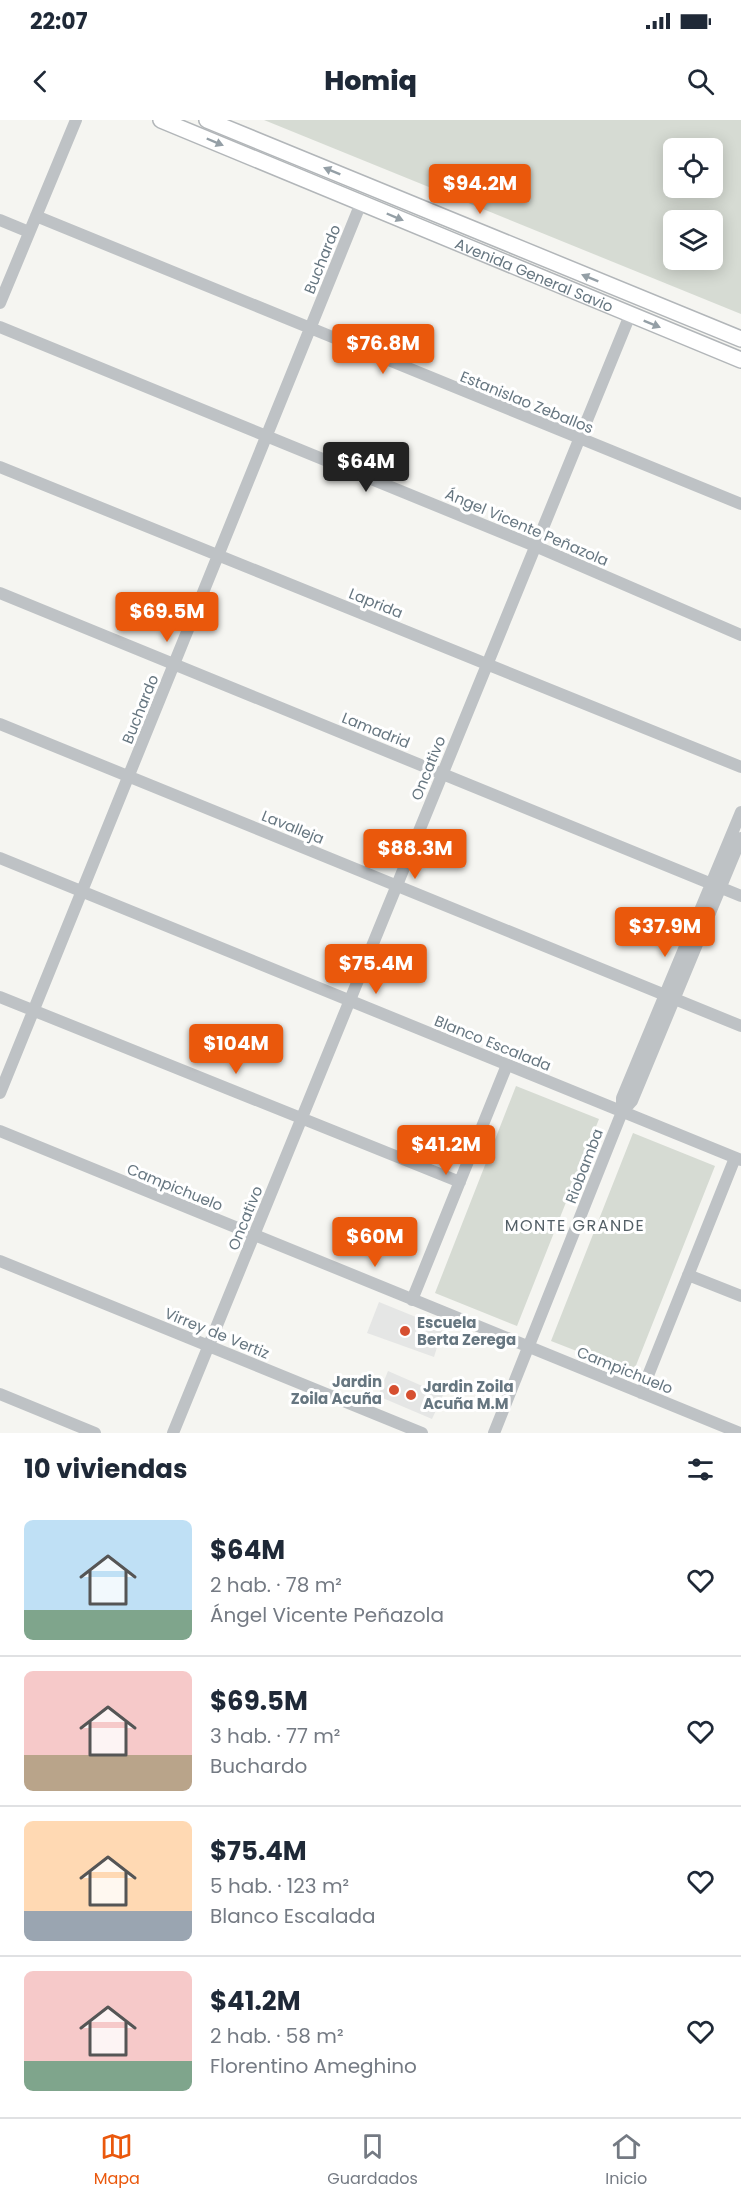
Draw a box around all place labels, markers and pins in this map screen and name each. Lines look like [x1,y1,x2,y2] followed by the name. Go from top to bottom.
[431,164,529,215] pin: $94.2M
[334,324,432,375] pin: $76.8M
[330,442,402,493] pin: $64M
[118,592,216,643] pin: $69.5M
[366,829,464,880] pin: $88.3M
[616,907,714,958] pin: $37.9M
[327,944,425,995] pin: $75.4M
[194,1024,278,1075] pin: $104M
[397,1125,495,1176] pin: $41.2M
[339,1217,411,1268] pin: $60M
[417,1312,516,1350] place label: Escuela Berta Zerega
[398,1324,412,1338] marker: Escuela Berta Zerega
[291,1371,382,1409] place label: Jardin Zoila Acuña
[423,1376,514,1414] place label: Jardin Zoila Acuña M.M
[387,1383,401,1397] marker: Jardin Zoila Acuña
[404,1388,418,1402] marker: Jardin Zoila Acuña M.M

